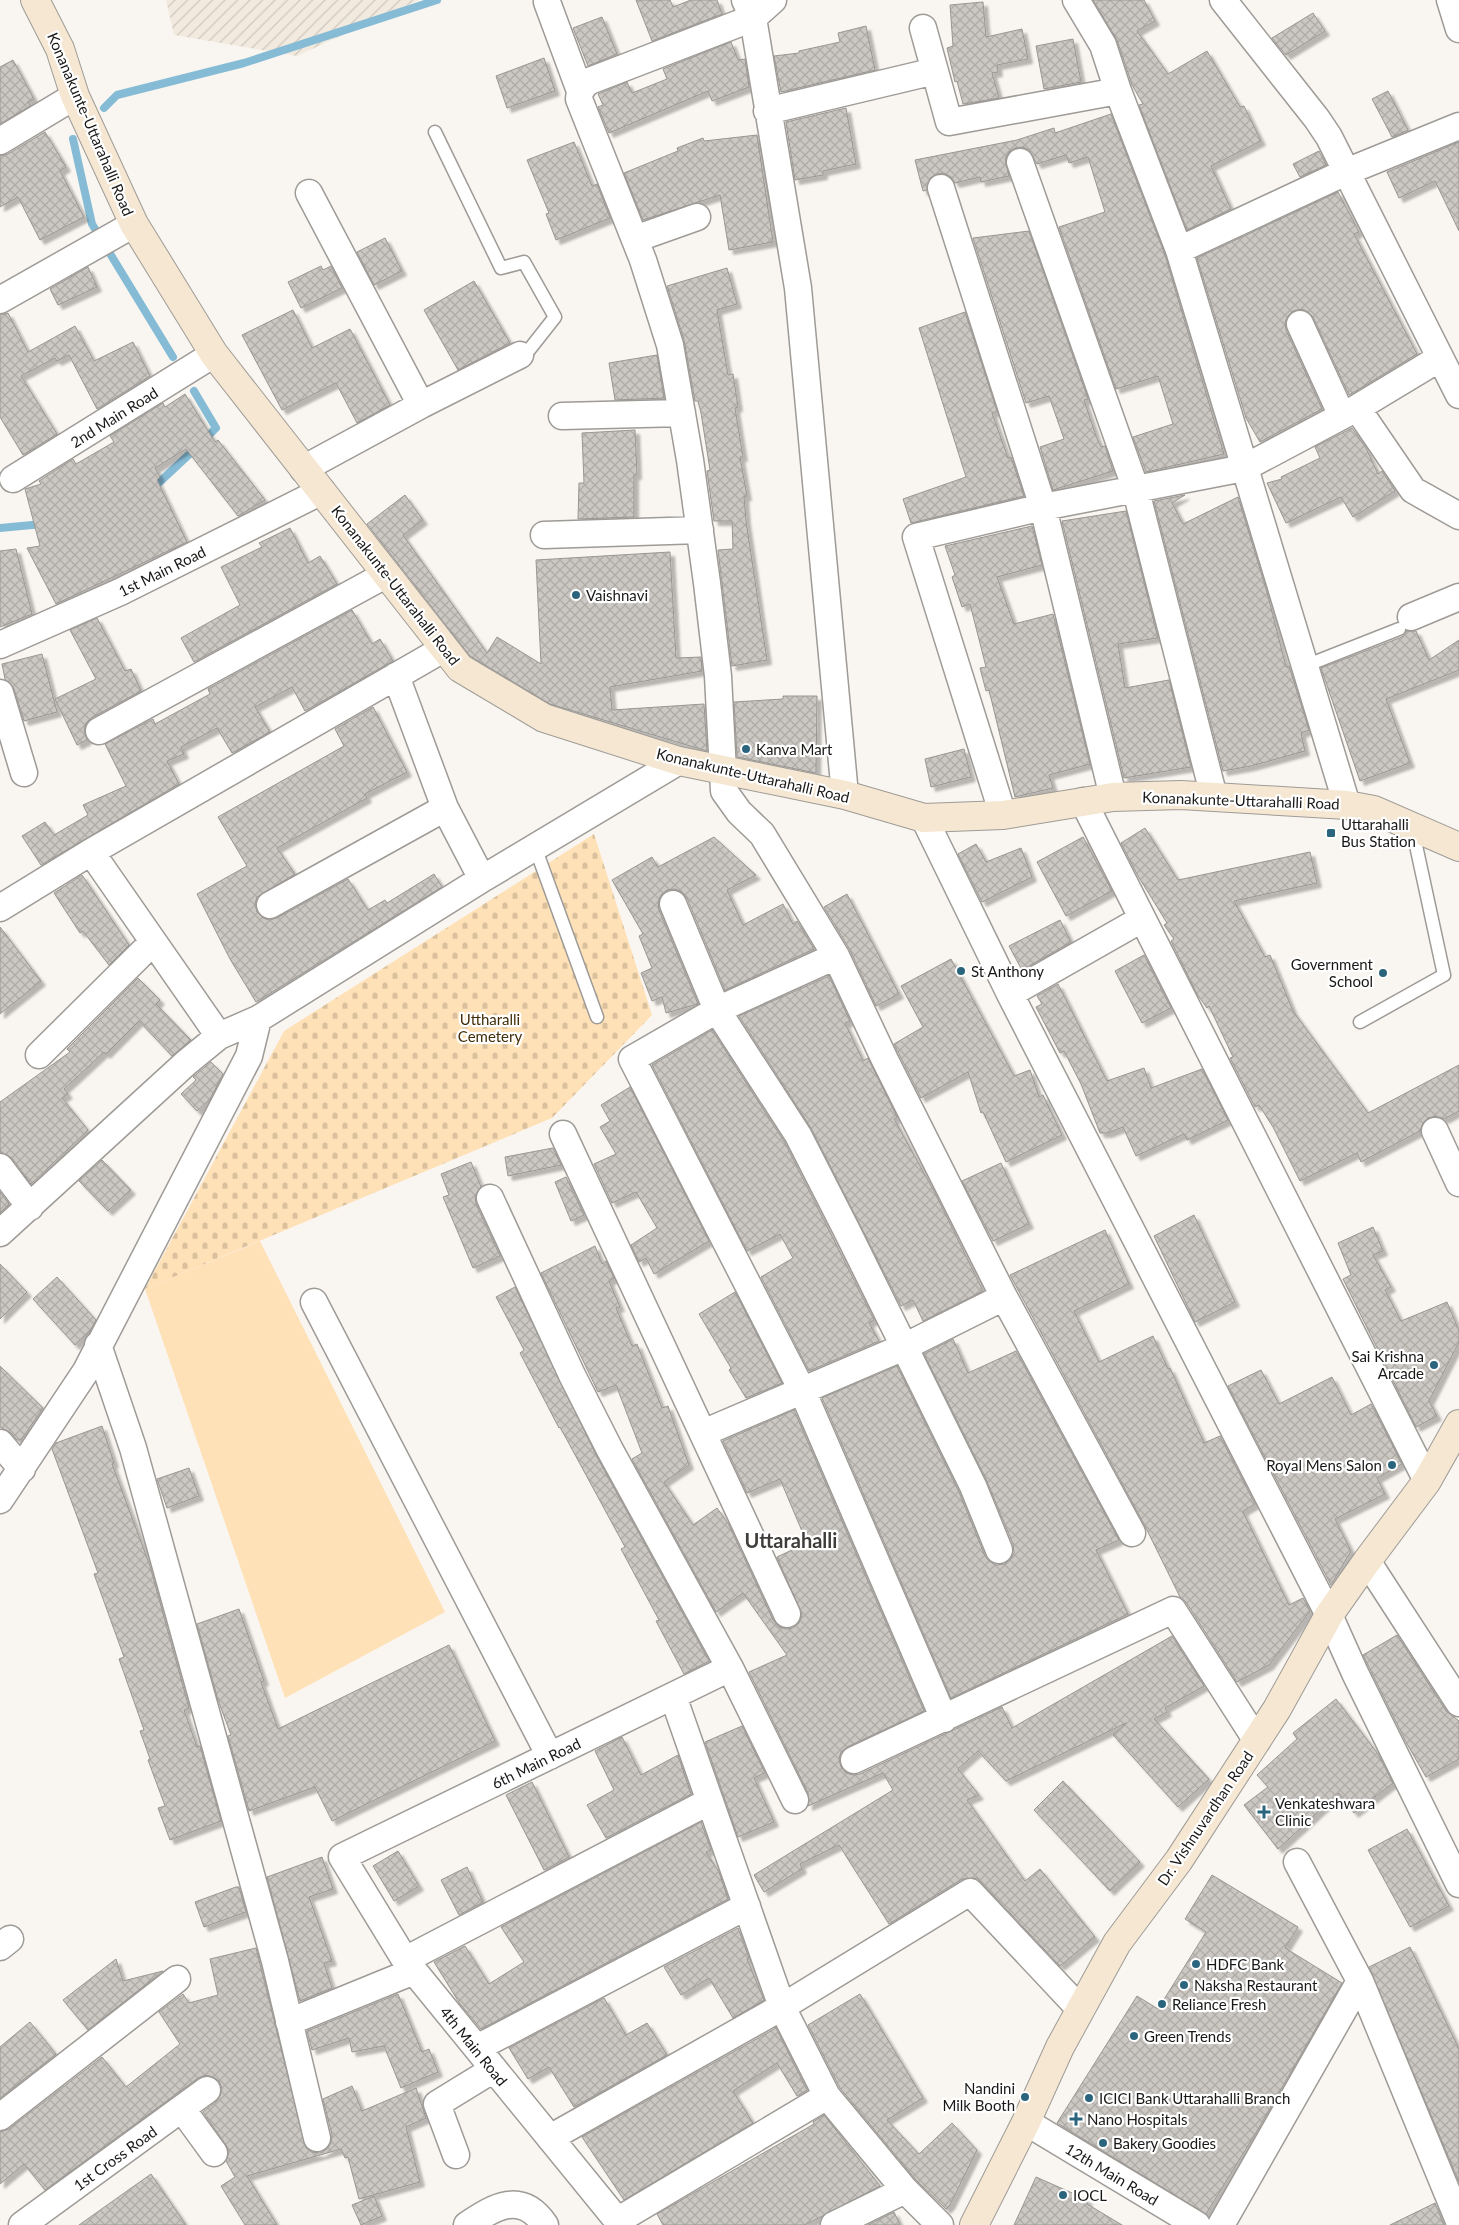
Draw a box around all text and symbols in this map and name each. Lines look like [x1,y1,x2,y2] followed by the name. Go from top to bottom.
[44,30,138,218] street label: Konanakunte-Uttarahalli Road
[67,383,161,451] street label: 2nd Main Road
[328,502,464,668] street label: Konanakunte-Uttarahalli Road
[116,542,208,600] street label: 1st Main Road
[586,586,648,604] place label: Vaishnavi
[570,589,582,601] marker: Vaishnavi
[756,740,833,758] place label: Kanva Mart
[740,743,752,755] marker: Kanva Mart
[655,744,851,806] street label: Konanakunte-Uttarahalli Road
[1142,788,1340,812] street label: Konanakunte-Uttarahalli Road
[1341,815,1416,850] place label: Uttarahalli Bus Station
[1325,827,1337,839] marker: Uttarahalli Bus Station
[1291,955,1374,990] place label: Government School
[971,962,1044,980] place label: St Anthony
[955,965,967,977] marker: St Anthony
[1377,967,1389,979] marker: Government School
[458,1010,522,1045] park label: Uttharalli Cemetery
[1351,1347,1424,1382] place label: Sai Krishna Arcade
[1428,1359,1440,1371] marker: Sai Krishna Arcade
[1266,1456,1382,1474] place label: Royal Mens Salon
[1386,1459,1398,1471] marker: Royal Mens Salon
[745,1528,837,1552] district label: Uttarahalli
[489,1734,583,1792] street label: 6th Main Road
[1153,1747,1257,1889] street label: Dr. Vishnuvardhan Road
[1275,1794,1375,1829] place label: Venkateshwara Clinic
[1257,1805,1271,1819] marker: Venkateshwara Clinic
[1206,1955,1285,1973] place label: HDFC Bank
[1190,1958,1202,1970] marker: HDFC Bank
[1194,1976,1318,1994] place label: Naksha Restaurant
[1178,1979,1190,1991] marker: Naksha Restaurant
[1172,1995,1266,2013] place label: Reliance Fresh
[1156,1998,1168,2010] marker: Reliance Fresh
[437,2003,511,2089] street label: 4th Main Road
[1144,2027,1231,2045] place label: Green Trends
[1128,2030,1140,2042] marker: Green Trends
[942,2079,1015,2114] place label: Nandini Milk Booth
[1099,2089,1290,2107] place label: ICICI Bank Uttarahalli Branch
[1019,2091,1031,2103] marker: Nandini Milk Booth
[1083,2092,1095,2104] marker: ICICI Bank Uttarahalli Branch
[1087,2110,1188,2128] place label: Nano Hospitals
[1069,2112,1083,2126] marker: Nano Hospitals
[70,2122,160,2194] street label: 1st Cross Road
[1113,2134,1216,2152] place label: Bakery Goodies
[1097,2137,1109,2149] marker: Bakery Goodies
[1062,2139,1162,2209] street label: 12th Main Road
[1073,2186,1107,2204] place label: IOCL
[1057,2189,1069,2201] marker: IOCL

